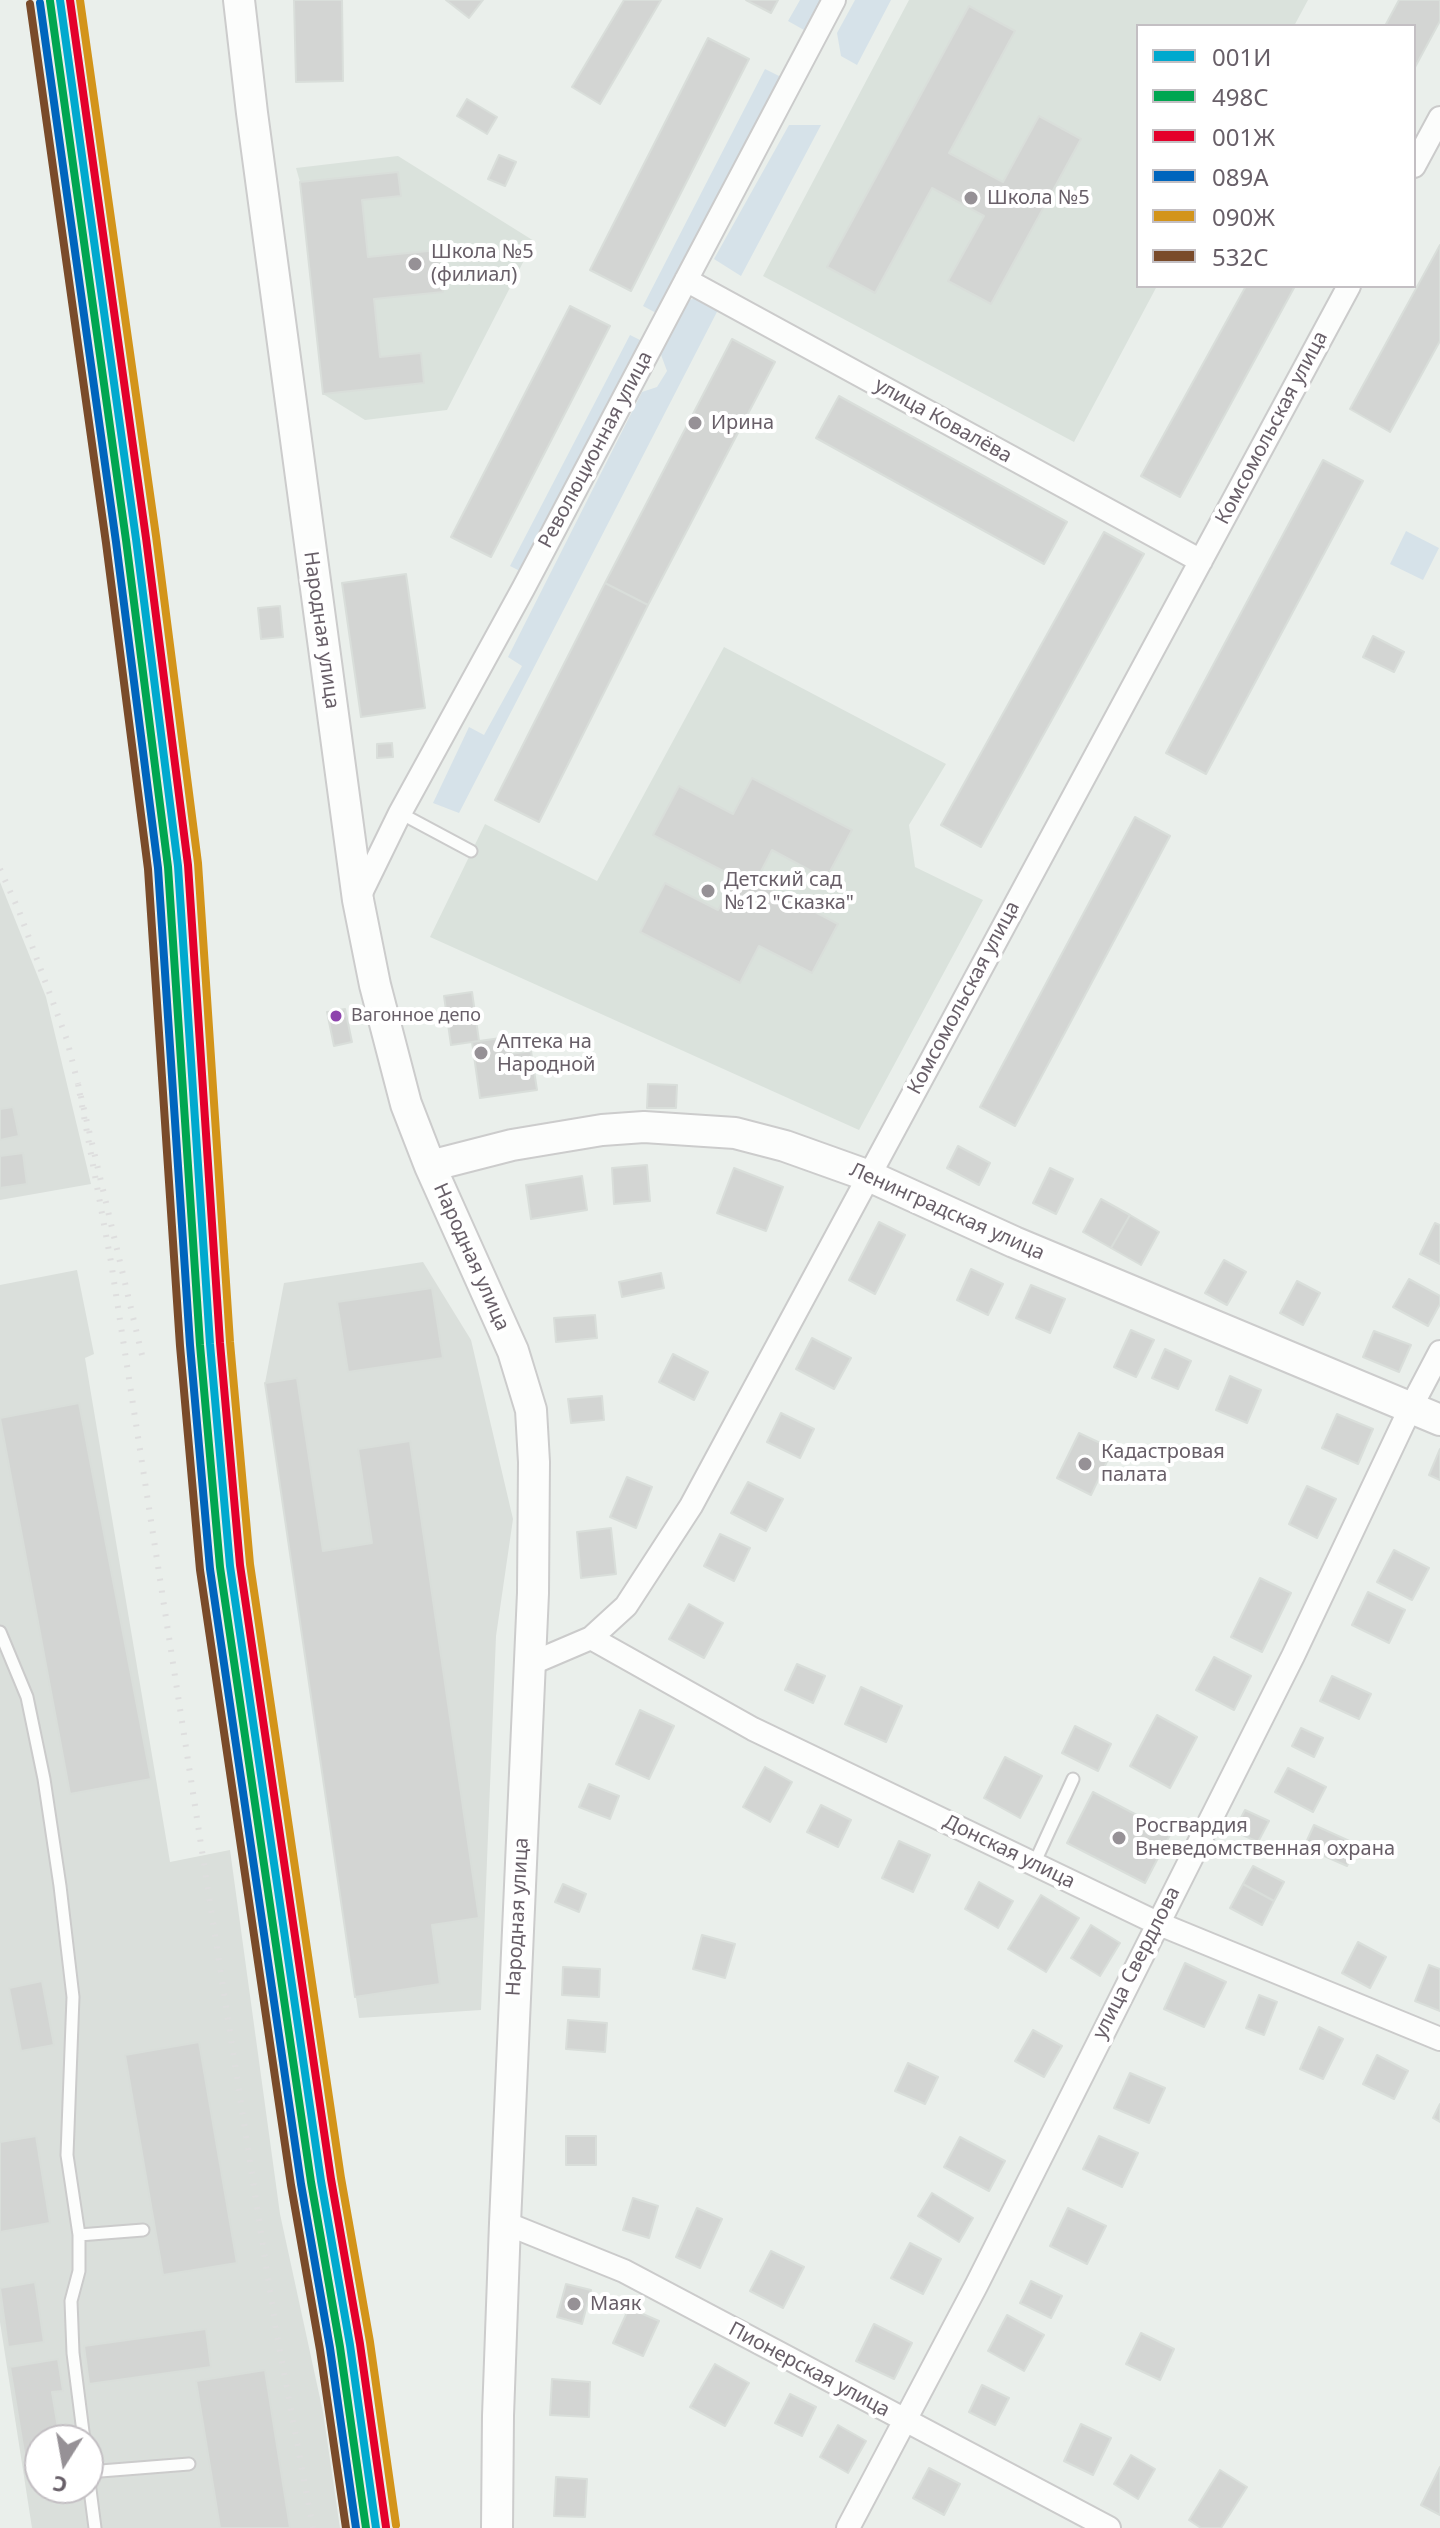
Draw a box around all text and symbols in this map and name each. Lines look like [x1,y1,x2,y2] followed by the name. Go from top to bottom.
[1136,24,1416,288] legend
[1212,40,1271,73] text: 001И
[1212,80,1269,113] text: 498С
[1212,120,1275,153] text: 001Ж
[1212,160,1269,193] text: 089А
[987,186,1090,210] place label: Школа №5
[962,189,980,207] marker: Школа №5
[1212,200,1275,233] text: 090Ж
[431,240,534,287] place label: Школа №5 (филиал)
[1212,240,1269,273] text: 532С
[406,255,424,273] marker: Школа №5 (филиал)
[1211,327,1333,529] street label: Комсомольская улица
[534,347,658,553] street label: Революционная улица
[870,373,1016,469] street label: улица Ковалёва
[711,411,774,435] place label: Ирина
[686,414,704,432] marker: Ирина
[298,550,344,710] street label: Народная улица
[724,868,854,915] place label: Детский сад №12 "Сказка"
[699,882,717,900] marker: Детский сад №12 "Сказка"
[903,897,1025,1099] street label: Комсомольская улица
[351,1005,481,1027] place label: Вагонное депо
[328,1008,344,1024] marker: Вагонное депо
[497,1030,596,1077] place label: Аптека на Народной
[472,1044,490,1062] marker: Аптека на Народной
[846,1158,1048,1266] street label: Ленинградская улица
[428,1180,514,1334] street label: Народная улица
[1101,1440,1225,1487] place label: Кадастровая палата
[1076,1455,1094,1473] marker: Кадастровая палата
[939,1810,1079,1894] street label: Донская улица
[1135,1814,1395,1861] place label: Росгвардия Вневедомственная охрана
[1110,1829,1128,1847] marker: Росгвардия Вневедомственная охрана
[502,1837,534,1997] street label: Народная улица
[1088,1883,1186,2043] street label: улица Свердлова
[590,2292,641,2316] place label: Маяк
[565,2295,583,2313] marker: Маяк
[724,2317,894,2423] street label: Пионерская улица
[24,2424,104,2504] north arrow
[50,2470,70,2502] text: С

